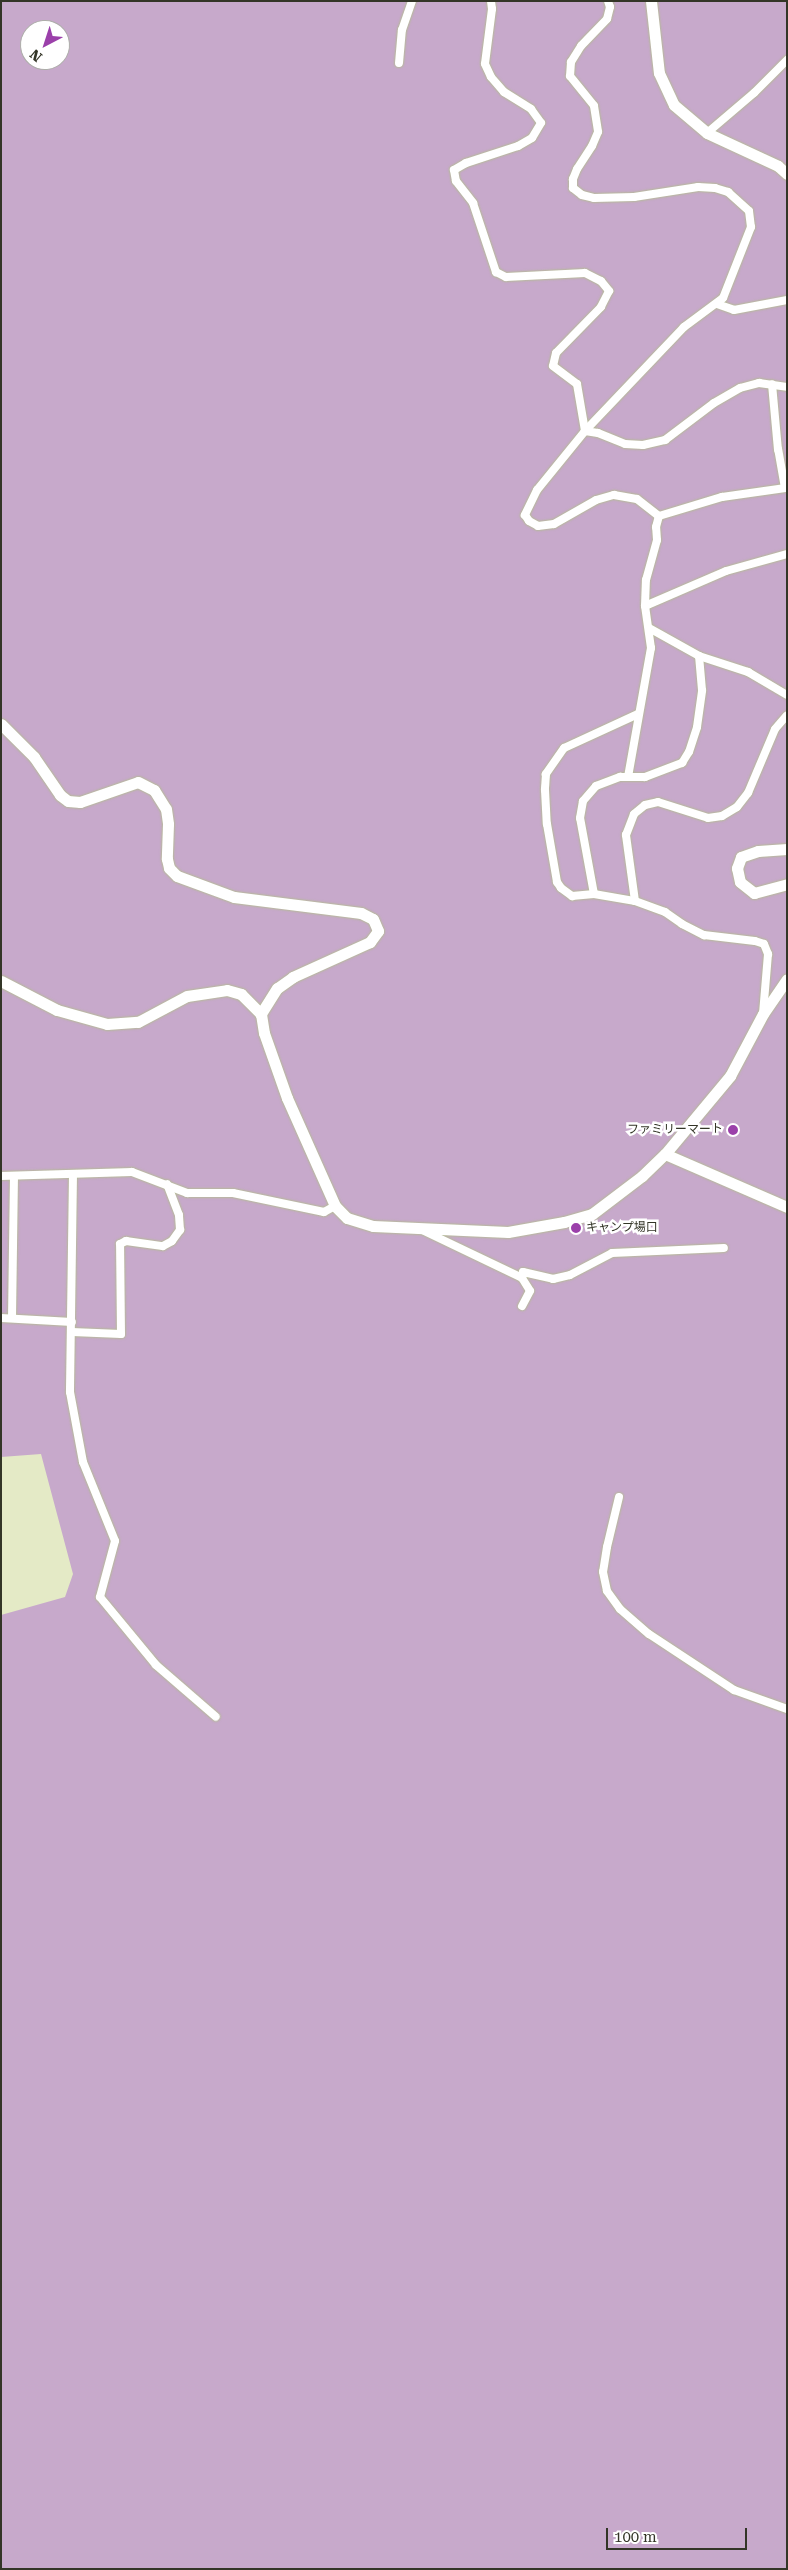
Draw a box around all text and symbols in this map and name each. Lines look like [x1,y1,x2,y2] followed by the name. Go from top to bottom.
[20,20,70,70] north arrow
[27,46,45,65] text: N
[627,1123,723,1137] place label: ファミリーマート
[727,1124,739,1136] marker: ファミリーマート
[586,1221,658,1235] place label: キャンプ場口
[570,1222,582,1234] marker: キャンプ場口
[608,2518,749,2550] scale bar
[614,2528,657,2546] text: 100 m

